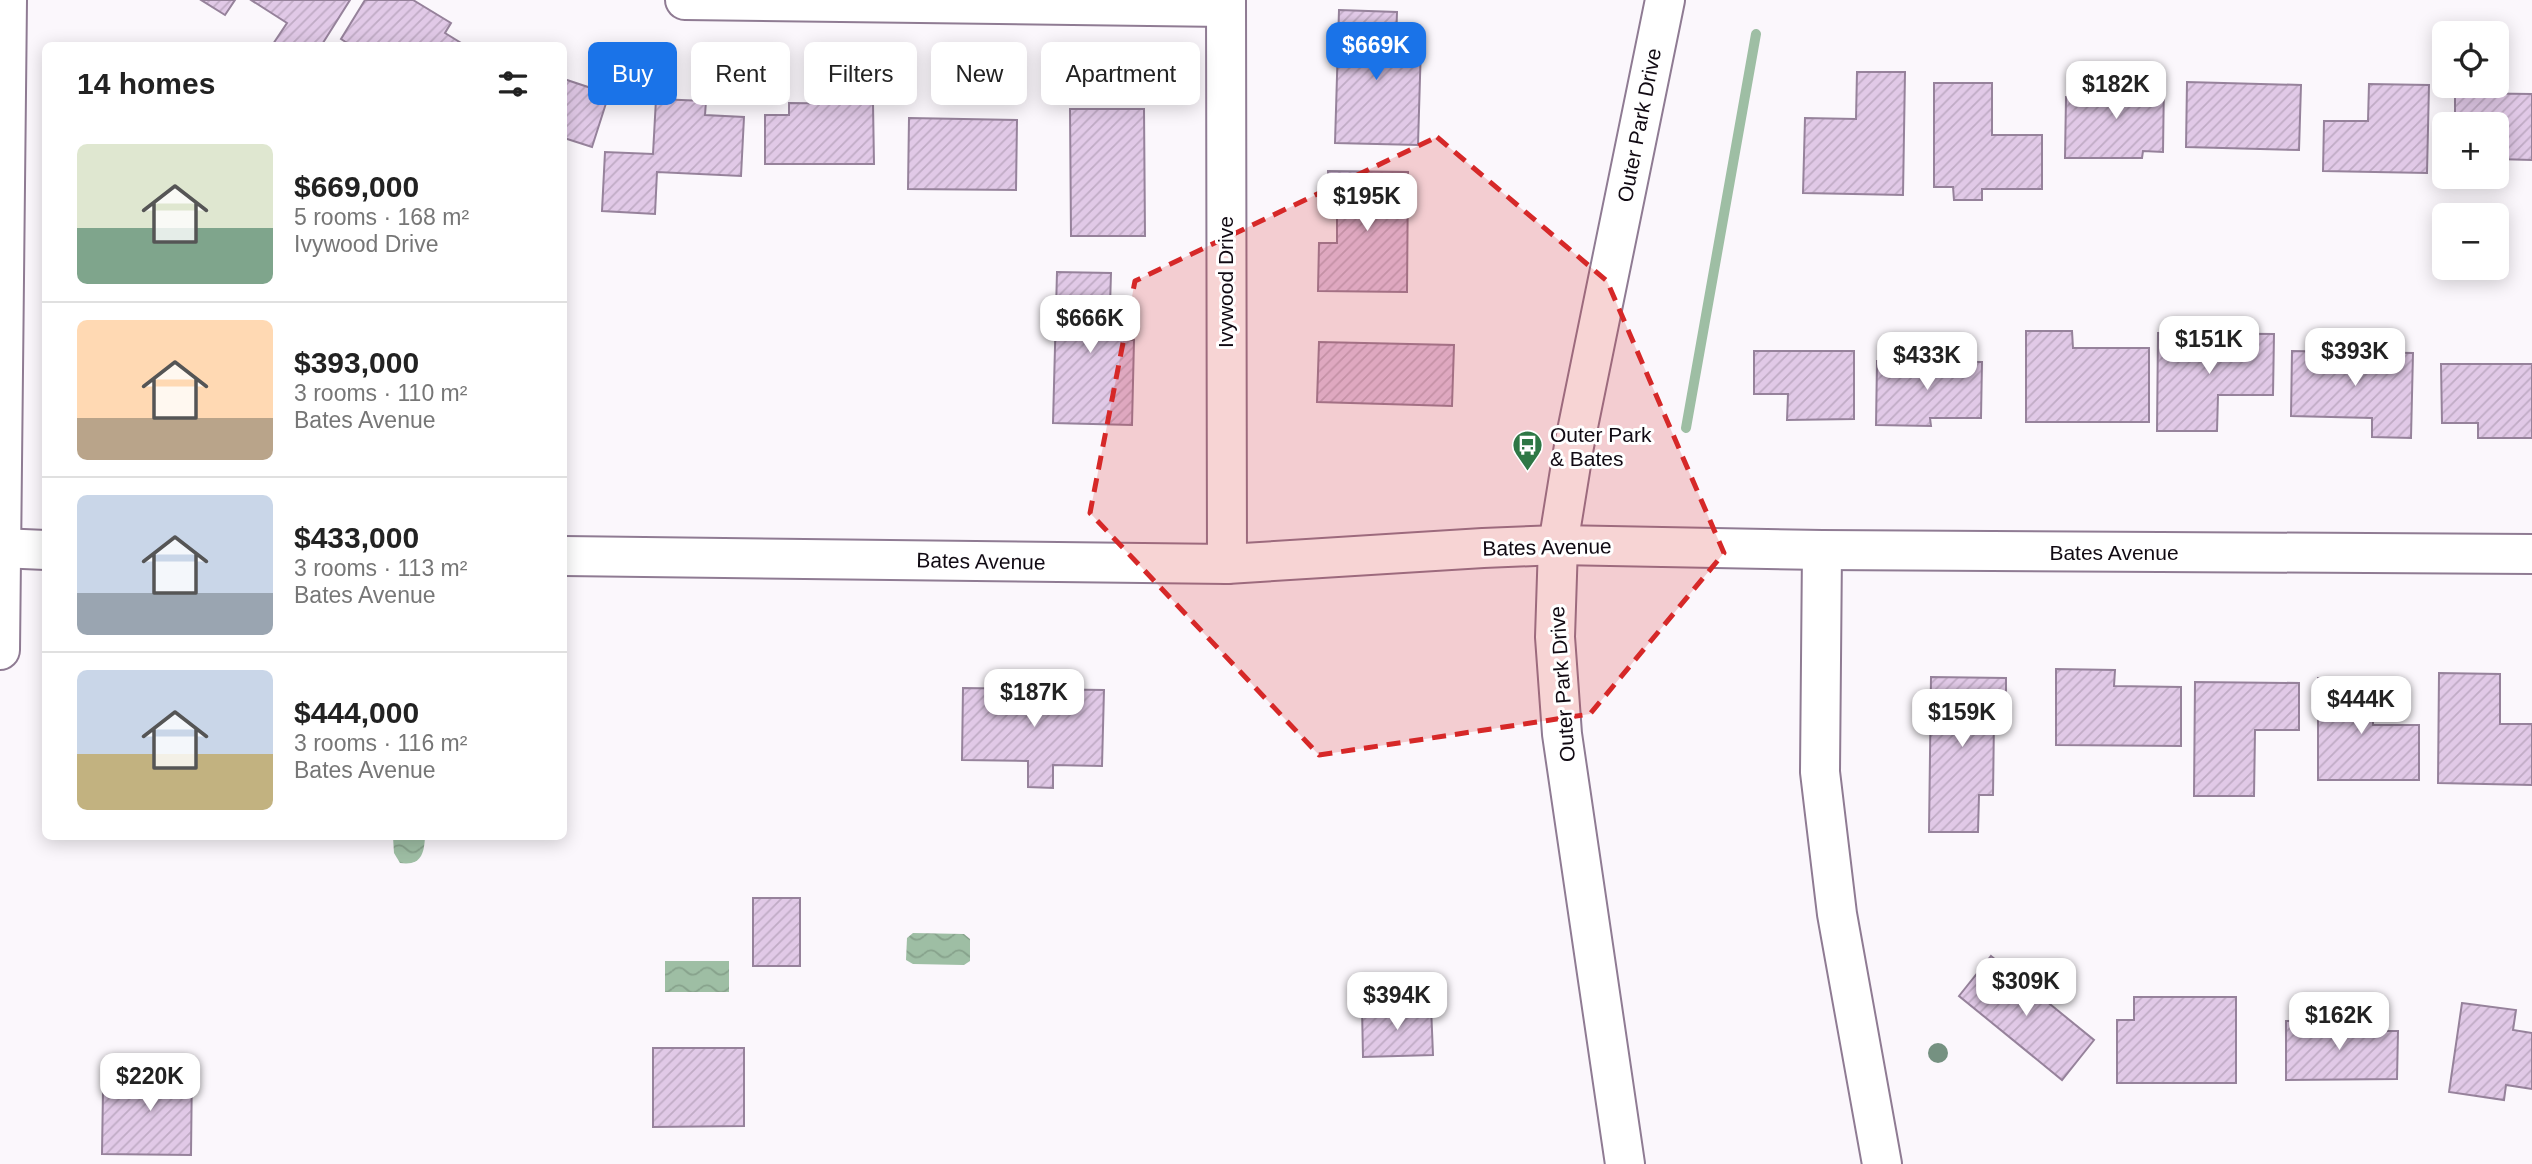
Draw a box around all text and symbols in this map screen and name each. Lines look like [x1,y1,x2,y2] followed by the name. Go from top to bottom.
[2432,21,2509,280] map controls
[2432,21,2509,98] button: locate
[1327,22,1425,82] pin: $669K
[1342,32,1410,58] text: $669K
[588,42,677,105] chip: Buy
[691,42,790,105] chip: Rent
[804,42,917,105] chip: Filters
[931,42,1027,105] chip: New
[1041,42,1200,105] chip: Apartment
[1613,46,1665,204] street label: Outer Park Drive
[2067,61,2165,121] pin: $182K
[494,65,532,103] icon: filters
[77,67,215,100] text: 14 homes
[2082,71,2150,97] text: $182K
[2432,112,2509,189] button: +
[294,170,419,203] text: $669,000
[133,172,217,256] icon: home
[1318,174,1416,233] pin: $195K
[1333,183,1401,209] text: $195K
[2432,203,2509,280] button: −
[294,204,469,230] text: 5 rooms · 168 m²
[1214,216,1237,348] street label: Ivywood Drive
[294,231,438,257] text: Ivywood Drive
[1041,296,1139,355] pin: $666K
[1056,305,1124,331] text: $666K
[2160,316,2258,376] pin: $151K
[2175,326,2243,352] text: $151K
[2306,328,2404,388] pin: $393K
[1878,332,1976,392] pin: $433K
[2321,338,2389,364] text: $393K
[1893,342,1961,368] text: $433K
[294,346,419,379] text: $393,000
[133,348,217,432] icon: home
[294,380,467,406] text: 3 rooms · 110 m²
[294,407,436,433] text: Bates Avenue
[1550,423,1652,470] place label: Outer Park & Bates
[1510,429,1544,473] bus stop icon: Outer Park & Bates
[294,521,419,554] text: $433,000
[133,523,217,607] icon: home
[1482,534,1612,560] street label: Bates Avenue
[2049,541,2179,564] street label: Bates Avenue
[916,548,1046,574] street label: Bates Avenue
[294,555,467,581] text: 3 rooms · 113 m²
[294,582,436,608] text: Bates Avenue
[1545,605,1579,763] street label: Outer Park Drive
[985,670,1083,729] pin: $187K
[2312,676,2410,736] pin: $444K
[1000,679,1068,705] text: $187K
[2327,686,2395,712] text: $444K
[1913,690,2011,749] pin: $159K
[294,696,419,729] text: $444,000
[133,698,217,782] icon: home
[1928,699,1996,725] text: $159K
[294,730,467,756] text: 3 rooms · 116 m²
[294,757,436,783] text: Bates Avenue
[1977,958,2075,1018] pin: $309K
[1992,968,2060,994] text: $309K
[1348,972,1446,1032] pin: $394K
[1363,982,1431,1008] text: $394K
[2290,992,2388,1052] pin: $162K
[2305,1002,2373,1028] text: $162K
[101,1054,199,1113] pin: $220K
[116,1063,184,1089] text: $220K

